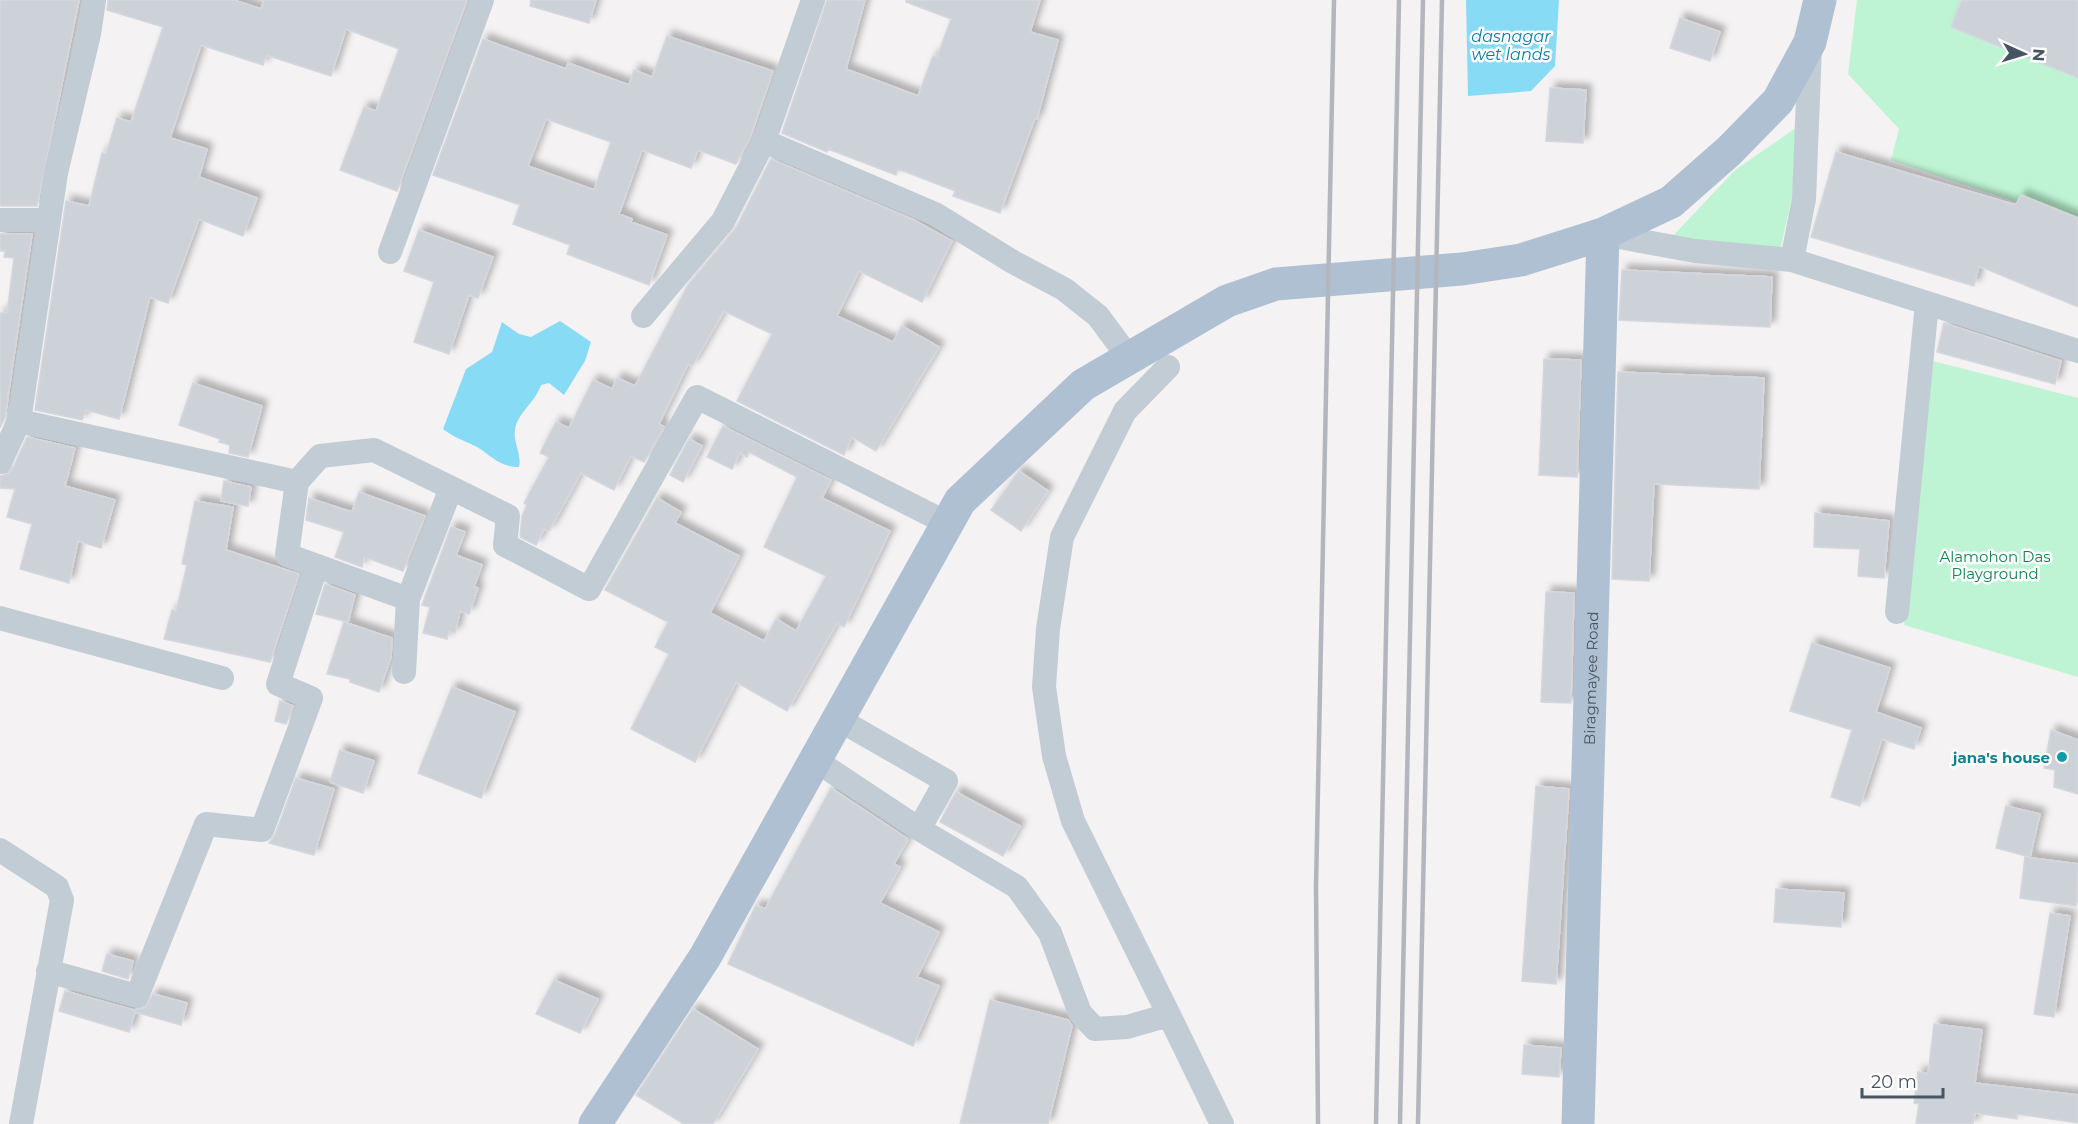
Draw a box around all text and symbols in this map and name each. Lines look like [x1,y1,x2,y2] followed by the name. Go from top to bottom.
[1994,24,2054,84] north arrow
[1471,27,1551,64] water label: dasnagar wet lands
[2029,48,2048,62] text: N
[1939,547,2051,583] park label: Alamohon Das Playground
[1579,611,1602,745] street label: Biragmayee Road
[1951,748,2050,767] place label: jana's house
[2055,750,2069,764] marker: jana's house
[1862,1061,1943,1099] scale bar
[1871,1071,1917,1093] text: 20 m

